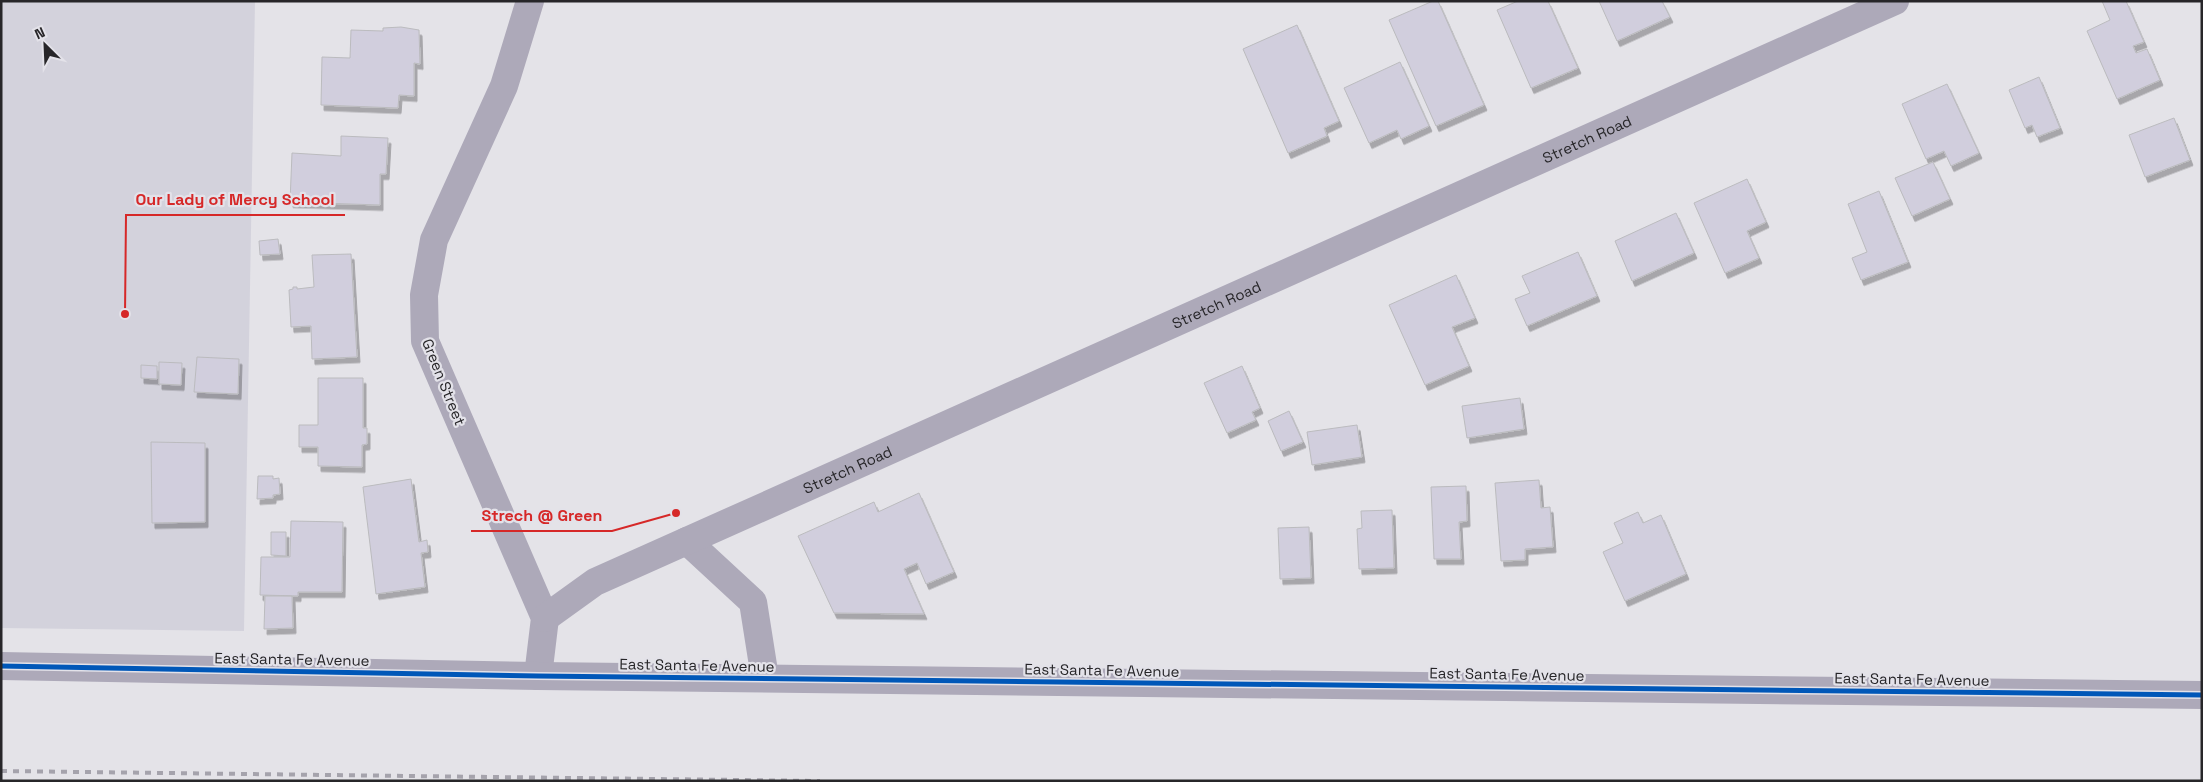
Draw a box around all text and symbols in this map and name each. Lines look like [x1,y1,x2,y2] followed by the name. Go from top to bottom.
[20,20,70,70] north arrow
[32,23,48,43] text: N
[1539,111,1634,167] street label: Stretch Road
[126,184,345,215] callout: Our Lady of Mercy School
[136,189,335,210] text: Our Lady of Mercy School
[1169,276,1264,333] street label: Stretch Road
[418,336,470,428] street label: Green Street
[800,441,895,497] street label: Stretch Road
[471,500,612,531] callout: Strech @ Green
[482,505,602,526] text: Strech @ Green
[214,648,370,670] street label: East Santa Fe Avenue
[619,654,775,676] street label: East Santa Fe Avenue
[1024,659,1180,681] street label: East Santa Fe Avenue
[1429,663,1585,685] street label: East Santa Fe Avenue
[1834,668,1990,690] street label: East Santa Fe Avenue

